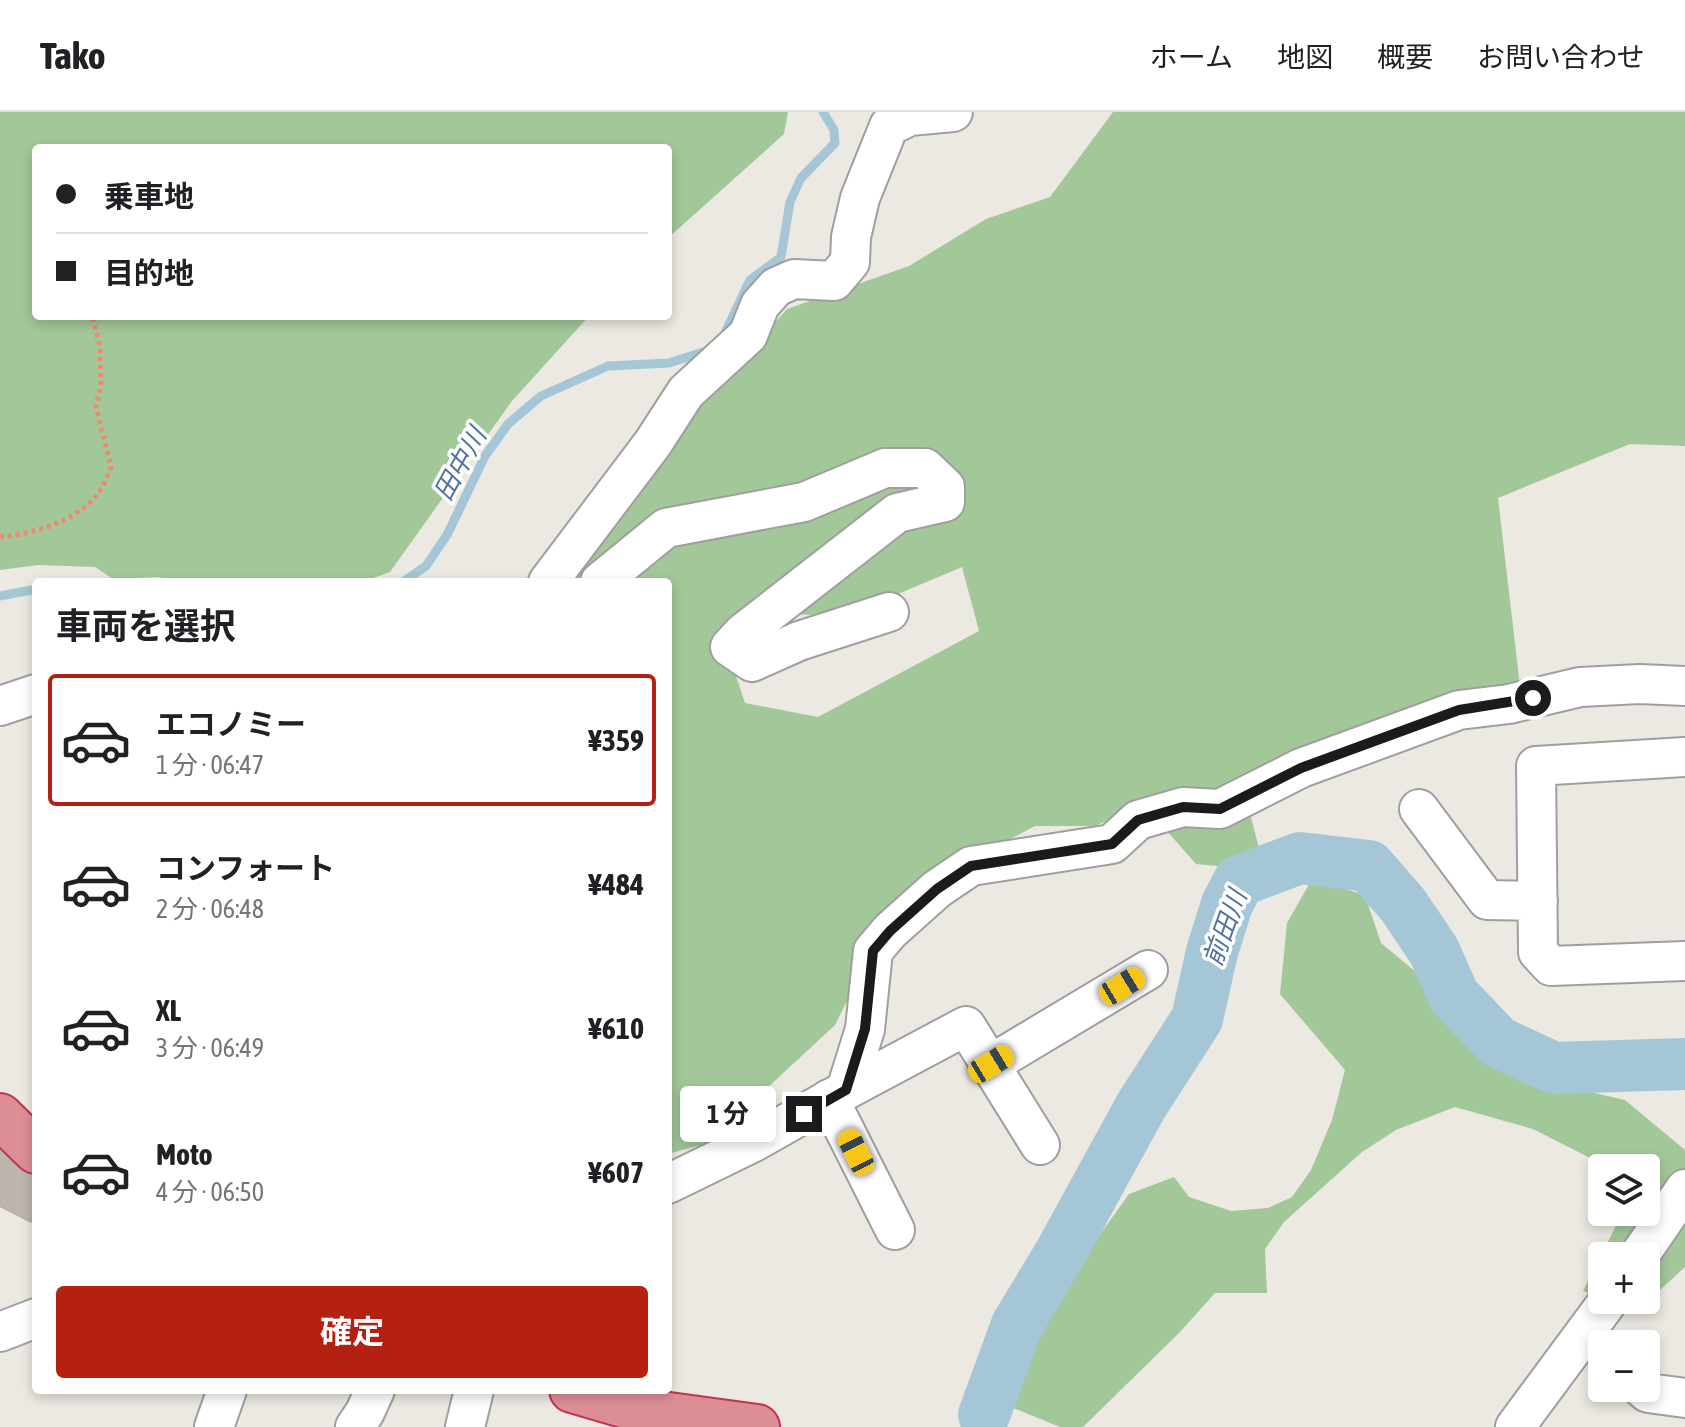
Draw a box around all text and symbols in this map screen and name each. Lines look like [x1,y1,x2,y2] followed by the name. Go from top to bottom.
[40,34,106,77] text: Tako
[1150,41,1233,73] text: ホーム
[1277,41,1333,73] text: 地図
[1377,41,1433,73] text: 概要
[1477,41,1645,73] text: お問い合わせ
[104,179,194,213] text: 乗車地
[104,256,194,290] text: 目的地
[428,420,493,505] water label: 田中川
[56,605,236,647] text: 車両を選択
[1515,680,1551,716] route start
[60,704,132,776] icon: car
[156,707,306,741] text: エコノミー
[588,723,644,757] text: ¥359
[156,750,264,780] text: 1 分 · 06:47
[60,848,132,920] icon: car
[156,851,335,885] text: コンフォート
[588,867,644,901] text: ¥484
[1198,883,1253,970] water label: 前田川
[156,894,264,924] text: 2 分 · 06:48
[1095,963,1149,1009] car
[60,992,132,1064] icon: car
[156,993,181,1027] text: XL
[588,1011,644,1045] text: ¥610
[156,1033,264,1063] text: 3 分 · 06:49
[964,1041,1018,1087] car
[680,1086,776,1142] callout: 1 分
[786,1096,822,1132] route end
[707,1099,749,1129] text: 1 分
[834,1125,878,1179] car
[60,1136,132,1208] icon: car
[156,1137,213,1171] text: Moto
[1588,1154,1660,1402] map controls
[1588,1154,1660,1226] button: layers
[588,1155,644,1189] text: ¥607
[156,1177,264,1207] text: 4 分 · 06:50
[1588,1242,1660,1314] button: +
[56,1286,648,1378] button: 確定
[1588,1330,1660,1402] button: −

